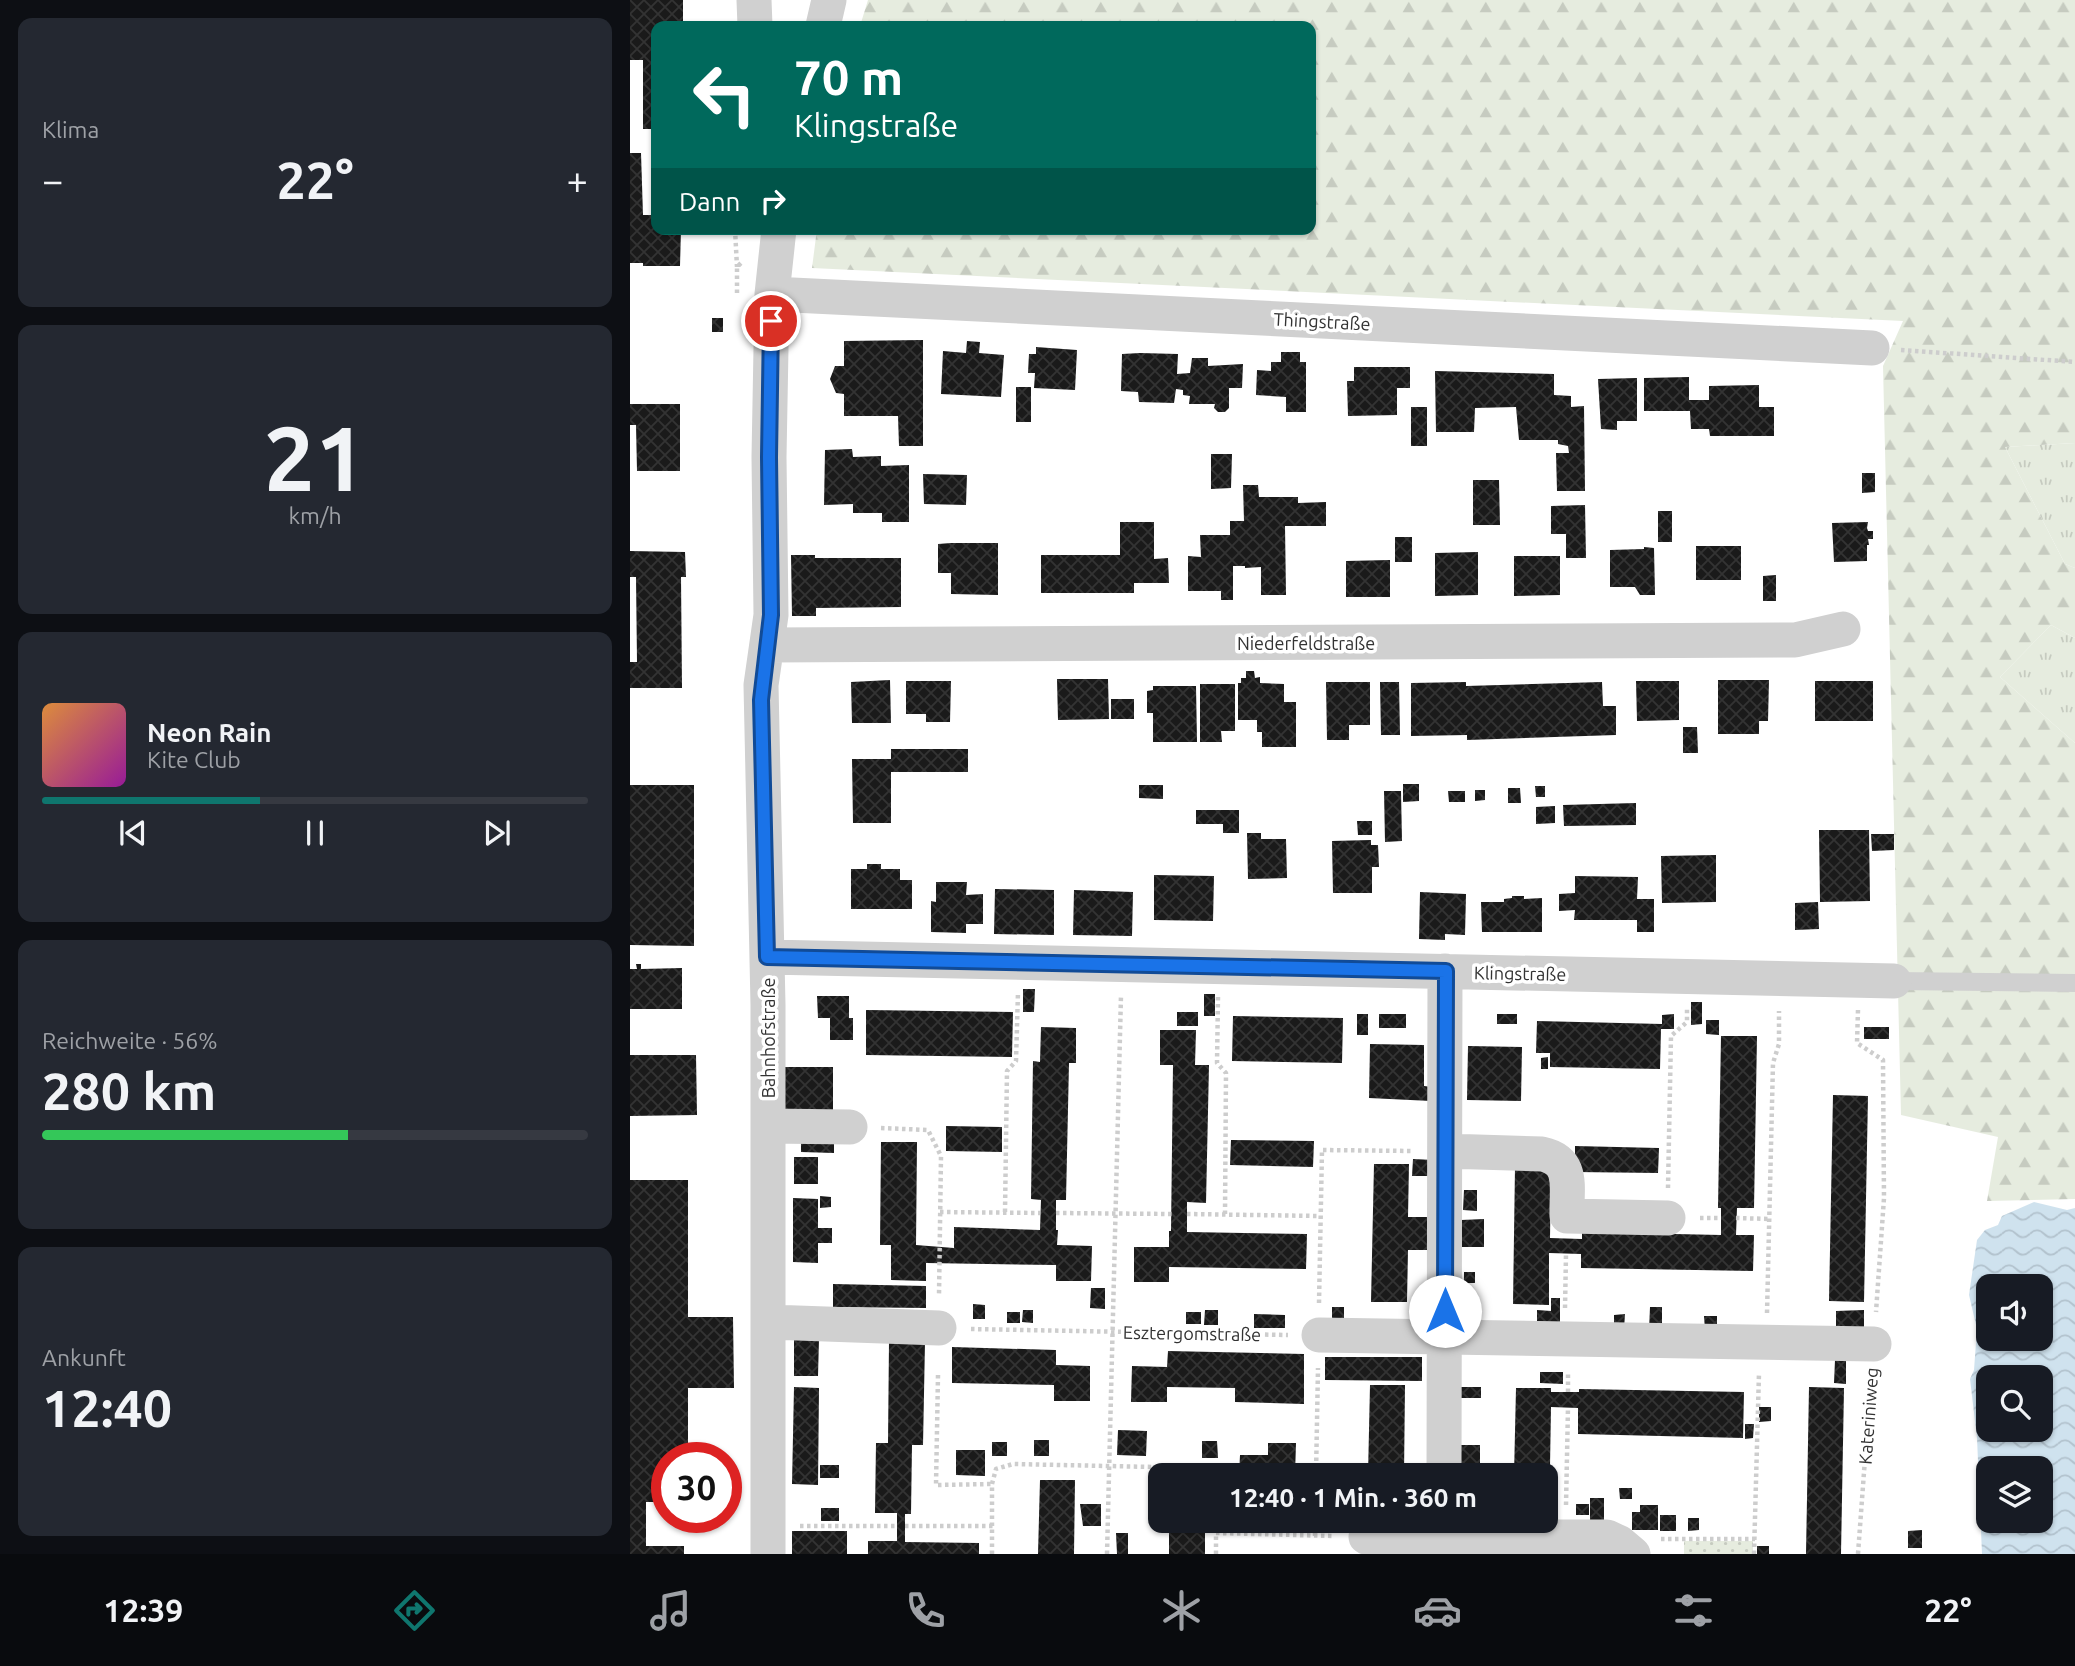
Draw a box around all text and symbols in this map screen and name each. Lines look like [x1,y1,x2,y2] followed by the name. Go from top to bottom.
[679,49,770,140] icon: left
[794,49,903,104] text: 70 m
[794,107,958,143] text: Klingstraße
[42,117,99,142] text: Klima
[276,151,354,209] text: 22°
[42,159,63,201] text: −
[567,159,588,201] text: +
[754,182,792,220] icon: right
[679,187,740,216] text: Dann
[741,291,801,351] pin
[752,302,790,340] icon: arrive
[1273,308,1371,334] street label: Thingstraße
[264,406,366,508] text: 21
[288,503,342,528] text: km/h
[1237,633,1375,653] street label: Niederfeldstraße
[147,718,272,747] text: Neon Rain
[147,747,241,772] text: Kite Club
[114,814,152,852] icon: previous
[296,814,334,852] icon: pause
[478,814,516,852] icon: next
[1474,962,1566,984] street label: Klingstraße
[758,978,778,1098] street label: Bahnhofstraße
[42,1028,218,1053] text: Reichweite · 56%
[42,1062,216,1120] text: 280 km
[1408,1274,1482,1348] position arrow
[1976,1274,2053,1533] map controls
[1976,1274,2053,1351] button: sound
[1123,1322,1261,1344] street label: Esztergomstraße
[42,1345,126,1370] text: Ankunft
[1976,1365,2053,1442] button: search
[1855,1367,1881,1465] street label: Kateriniweg
[42,1379,172,1437] text: 12:40
[651,1442,742,1533] speed limit sign: 30
[1976,1456,2053,1533] button: layers
[1229,1483,1477,1512] text: 12:40 · 1 Min. · 360 m
[390,1586,439,1635] icon: directions
[646,1586,695,1635] icon: music
[901,1586,950,1635] icon: phone
[1157,1586,1206,1635] icon: climate
[1413,1586,1462,1635] icon: car
[1669,1586,1718,1635] icon: filters
[103,1592,183,1628] text: 12:39
[1924,1592,1972,1628] text: 22°

